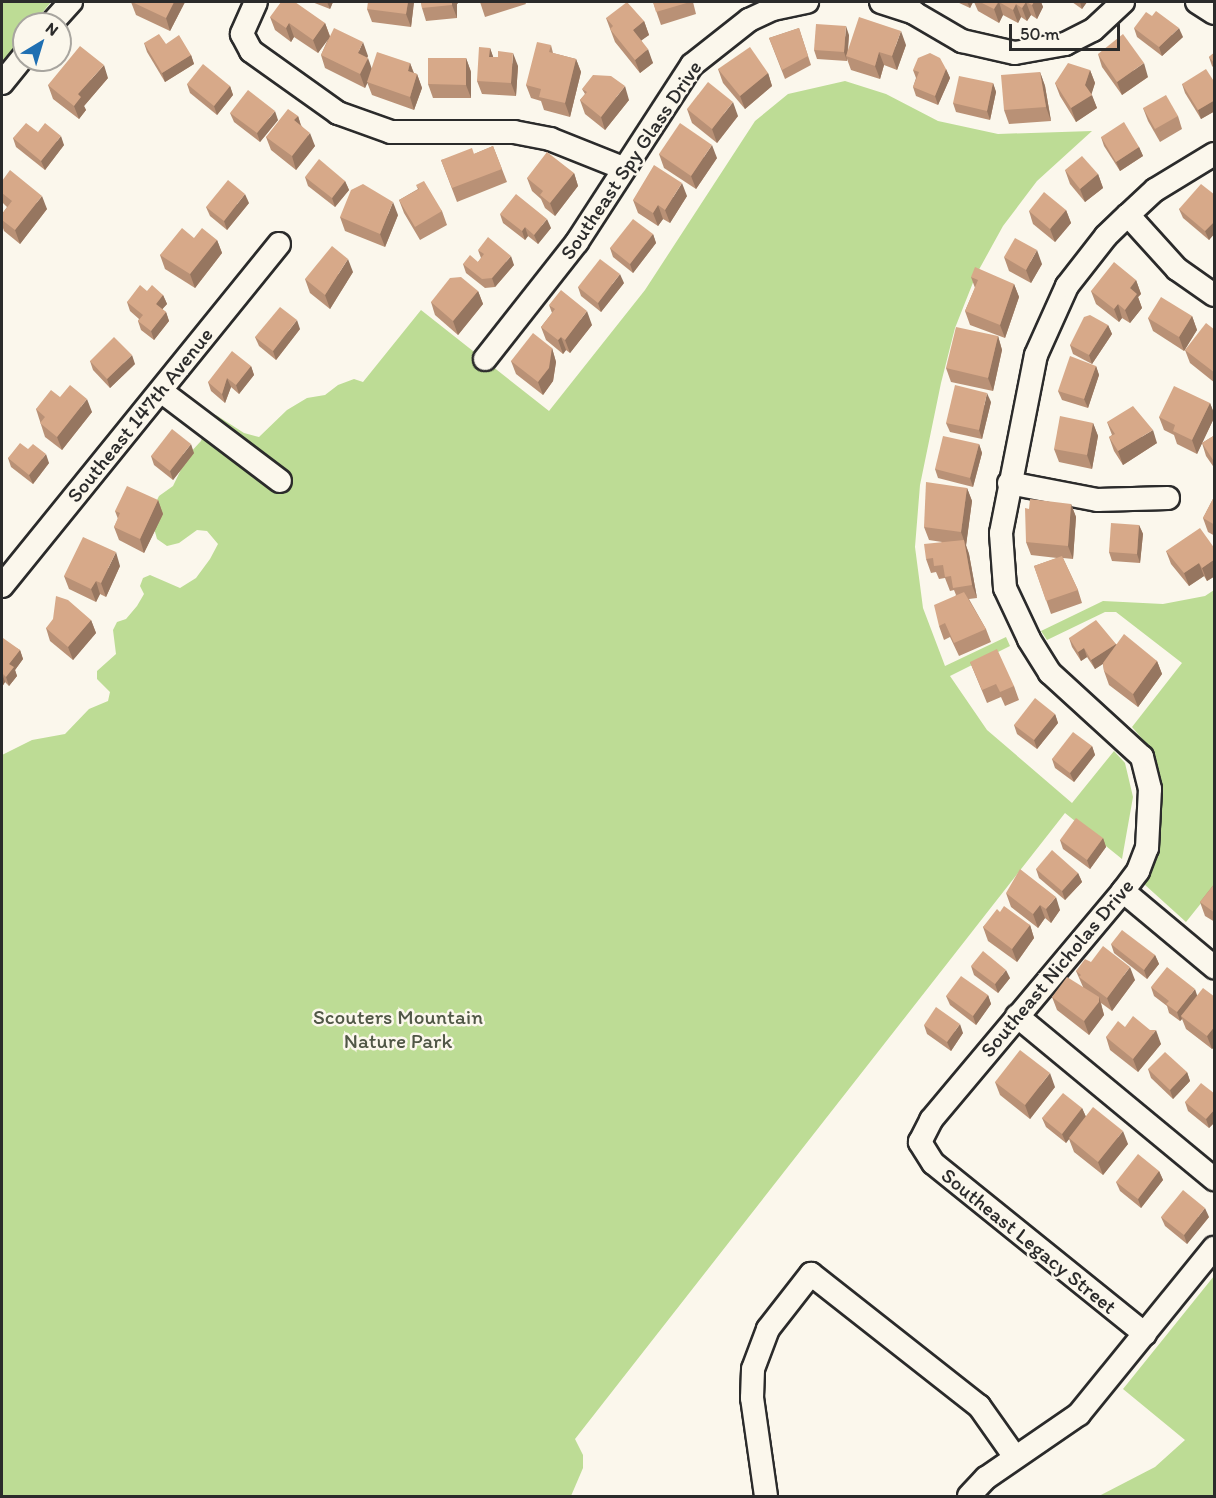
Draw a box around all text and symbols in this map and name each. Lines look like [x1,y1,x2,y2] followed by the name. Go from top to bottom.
[12,12,72,72] north arrow
[1012,12,1123,50] scale bar
[42,18,62,40] text: N
[1020,23,1060,45] text: 50 m
[555,55,707,265] street label: Southeast Spy Glass Drive
[62,323,218,507] street label: Southeast 147th Avenue
[975,874,1139,1062] street label: Southeast Nicholas Drive
[313,1004,483,1054] park label: Scouters Mountain Nature Park
[937,1163,1121,1319] street label: Southeast Legacy Street

